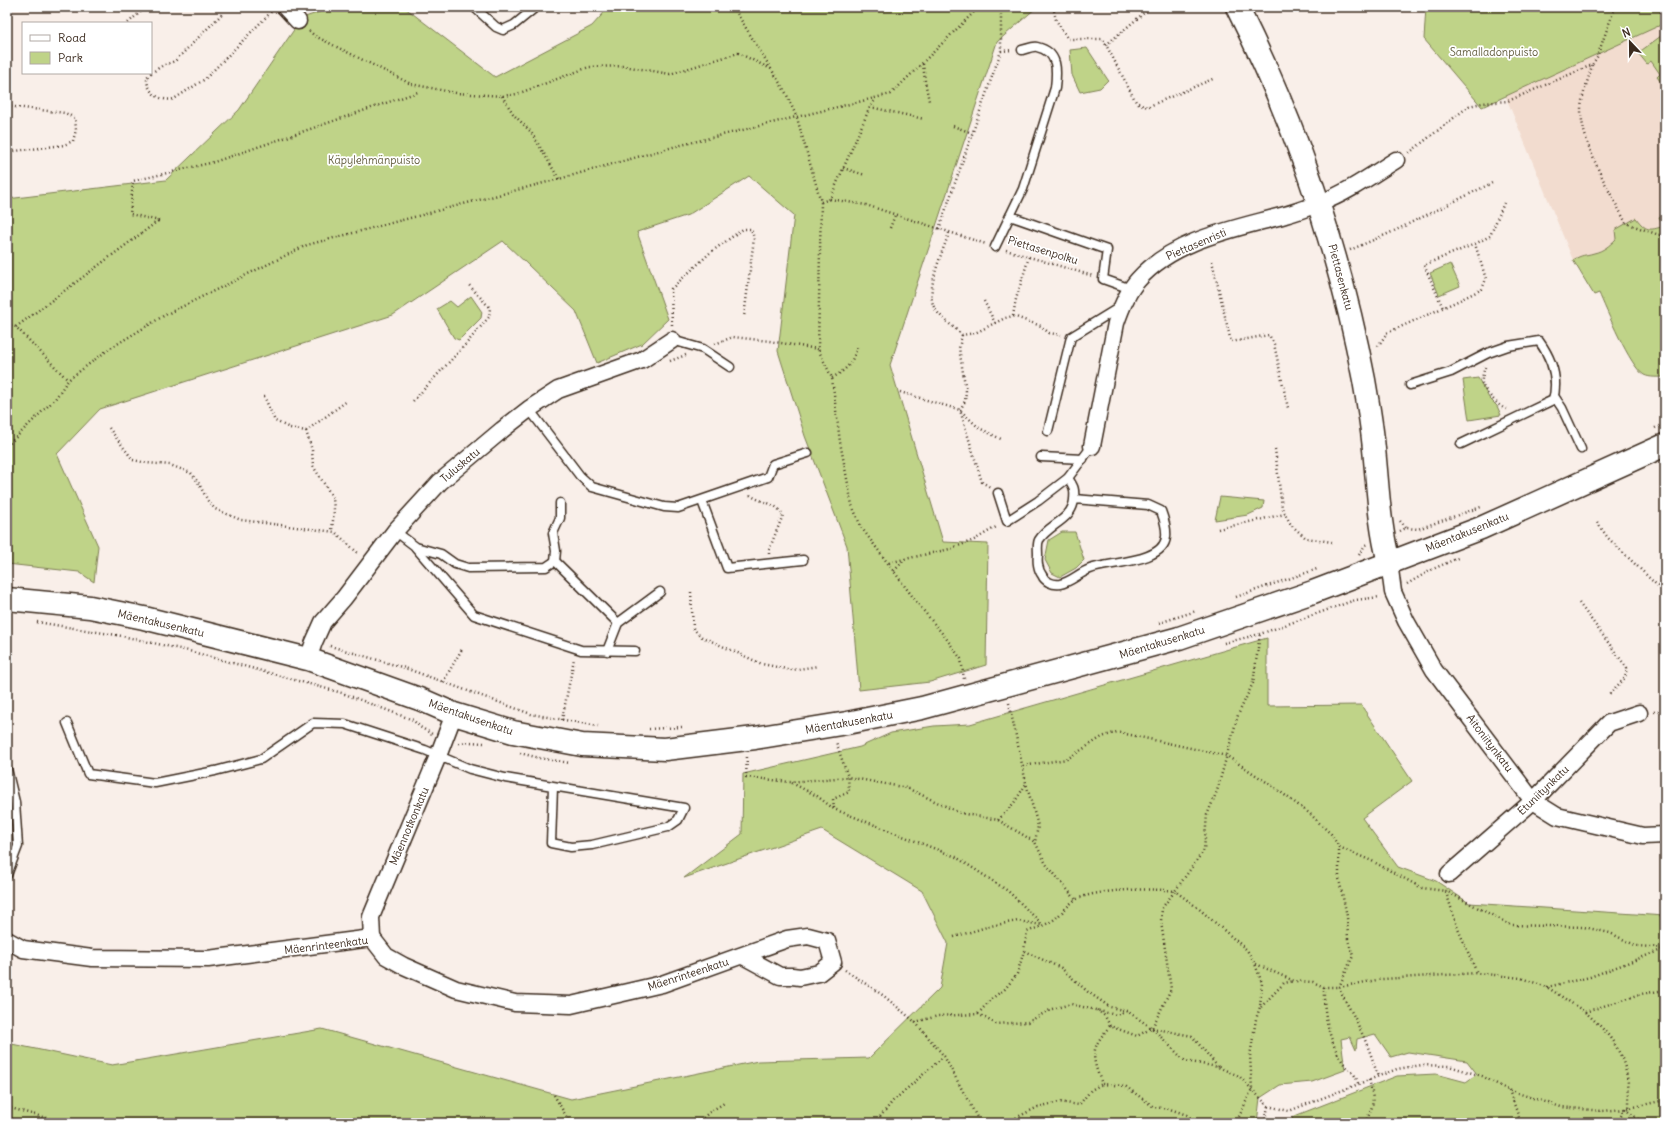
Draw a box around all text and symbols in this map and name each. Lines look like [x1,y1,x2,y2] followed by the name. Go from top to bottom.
[22,22,152,74] legend
[1610,22,1650,62] north arrow
[1620,25,1632,41] text: N
[58,30,86,45] text: Road
[1450,45,1538,59] park label: Samalladonpuisto
[58,50,83,65] text: Park
[328,153,420,167] park label: Käpylehmänpuisto
[1164,225,1228,263] street label: Piettasenristi
[1006,233,1080,268] street label: Piettasenpolku
[1325,242,1357,312] street label: Piettasenkatu
[437,444,483,486] street label: Tuluskatu
[1423,509,1511,555] street label: Mäentakusenkatu
[116,606,206,640] street label: Mäentakusenkatu
[1118,622,1207,662] street label: Mäentakusenkatu
[427,696,516,738] street label: Mäentakusenkatu
[804,707,894,737] street label: Mäentakusenkatu
[1464,711,1517,775] street label: Aitoniitynkatu
[1514,762,1572,818] street label: Etuniitynkatu
[386,784,432,867] street label: Mäennotkonkatu
[283,933,369,957] street label: Mäenrinteenkatu
[646,954,731,994] street label: Mäenrinteenkatu

